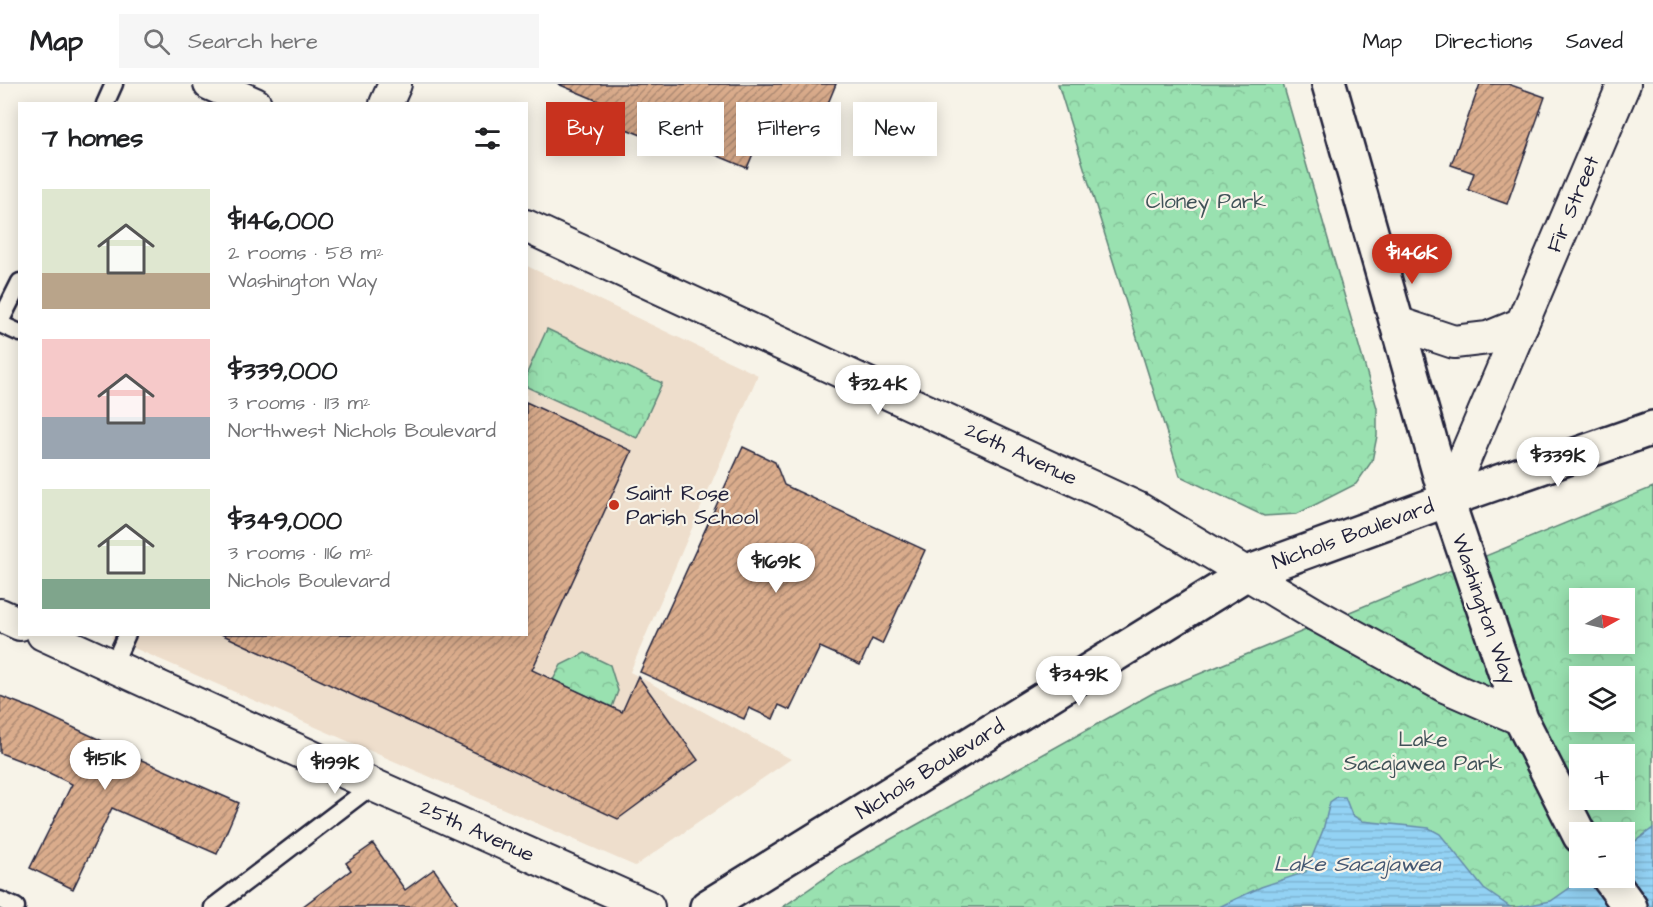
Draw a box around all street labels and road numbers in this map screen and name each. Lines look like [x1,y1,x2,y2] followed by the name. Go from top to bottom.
[1540,151,1607,257] street label: Fir Street
[960,415,1082,493] street label: 26th Avenue
[1268,491,1438,577] street label: Nichols Boulevard
[1443,530,1523,689] street label: Washington Way
[850,712,1010,826] street label: Nichols Boulevard
[415,793,539,869] street label: 25th Avenue

